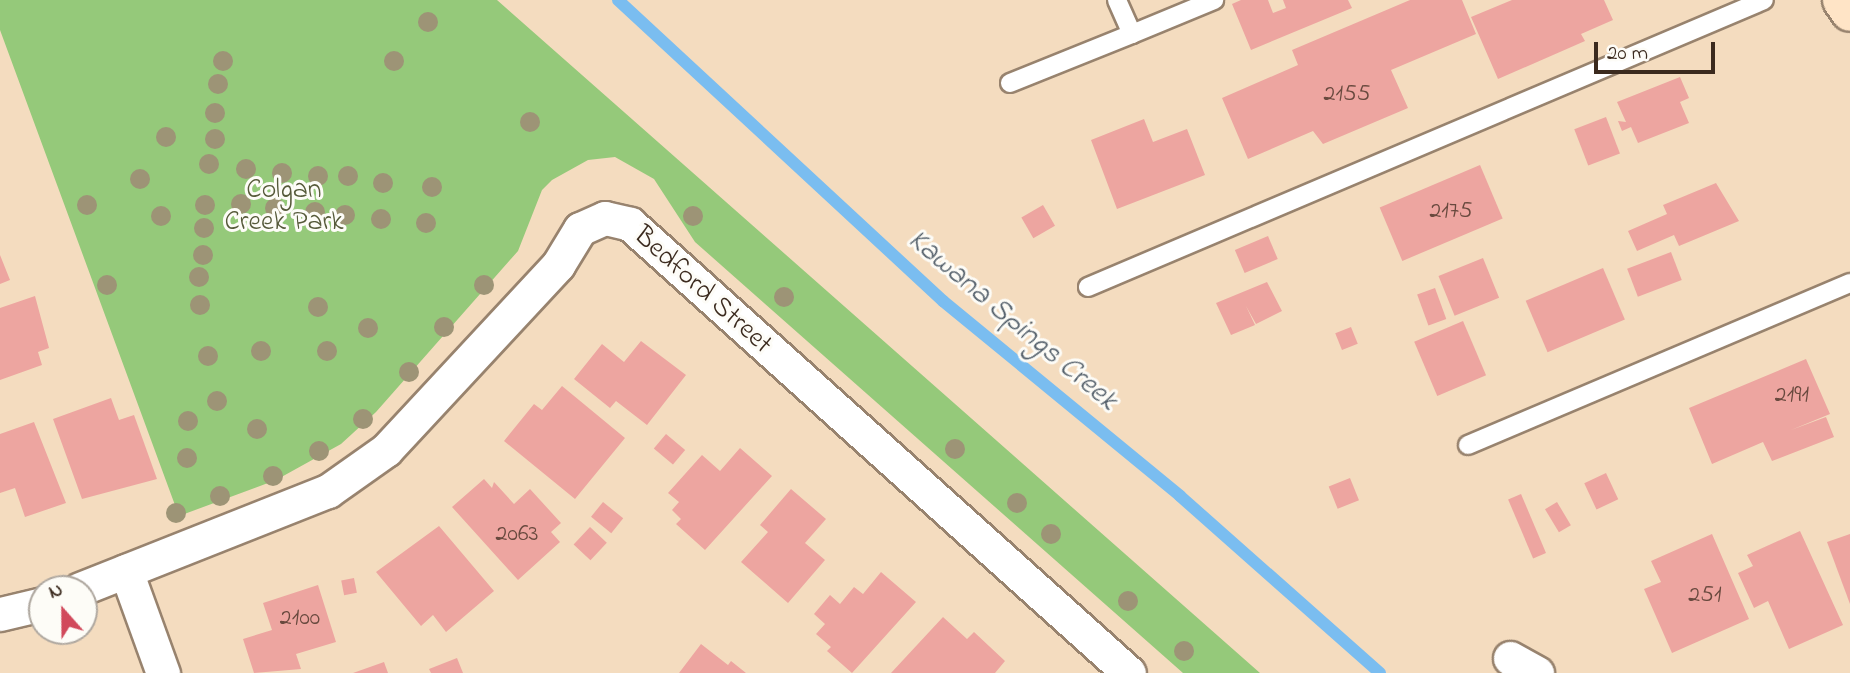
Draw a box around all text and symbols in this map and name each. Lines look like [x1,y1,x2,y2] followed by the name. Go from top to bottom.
[1598,28,1719,72] scale bar
[1607,39,1648,69] text: 20 m
[1323,81,1371,109] house number: 2155
[225,174,343,240] park label: Colgan Creek Park
[1429,198,1473,226] house number: 2175
[626,220,778,362] street label: Bedford Street
[900,223,1124,419] water label: Kawana Spings Creek
[1775,382,1809,410] house number: 2191
[496,521,538,549] house number: 2063
[28,575,98,645] north arrow
[45,577,67,607] text: N
[1688,582,1722,610] house number: 251
[280,605,320,633] house number: 2100

